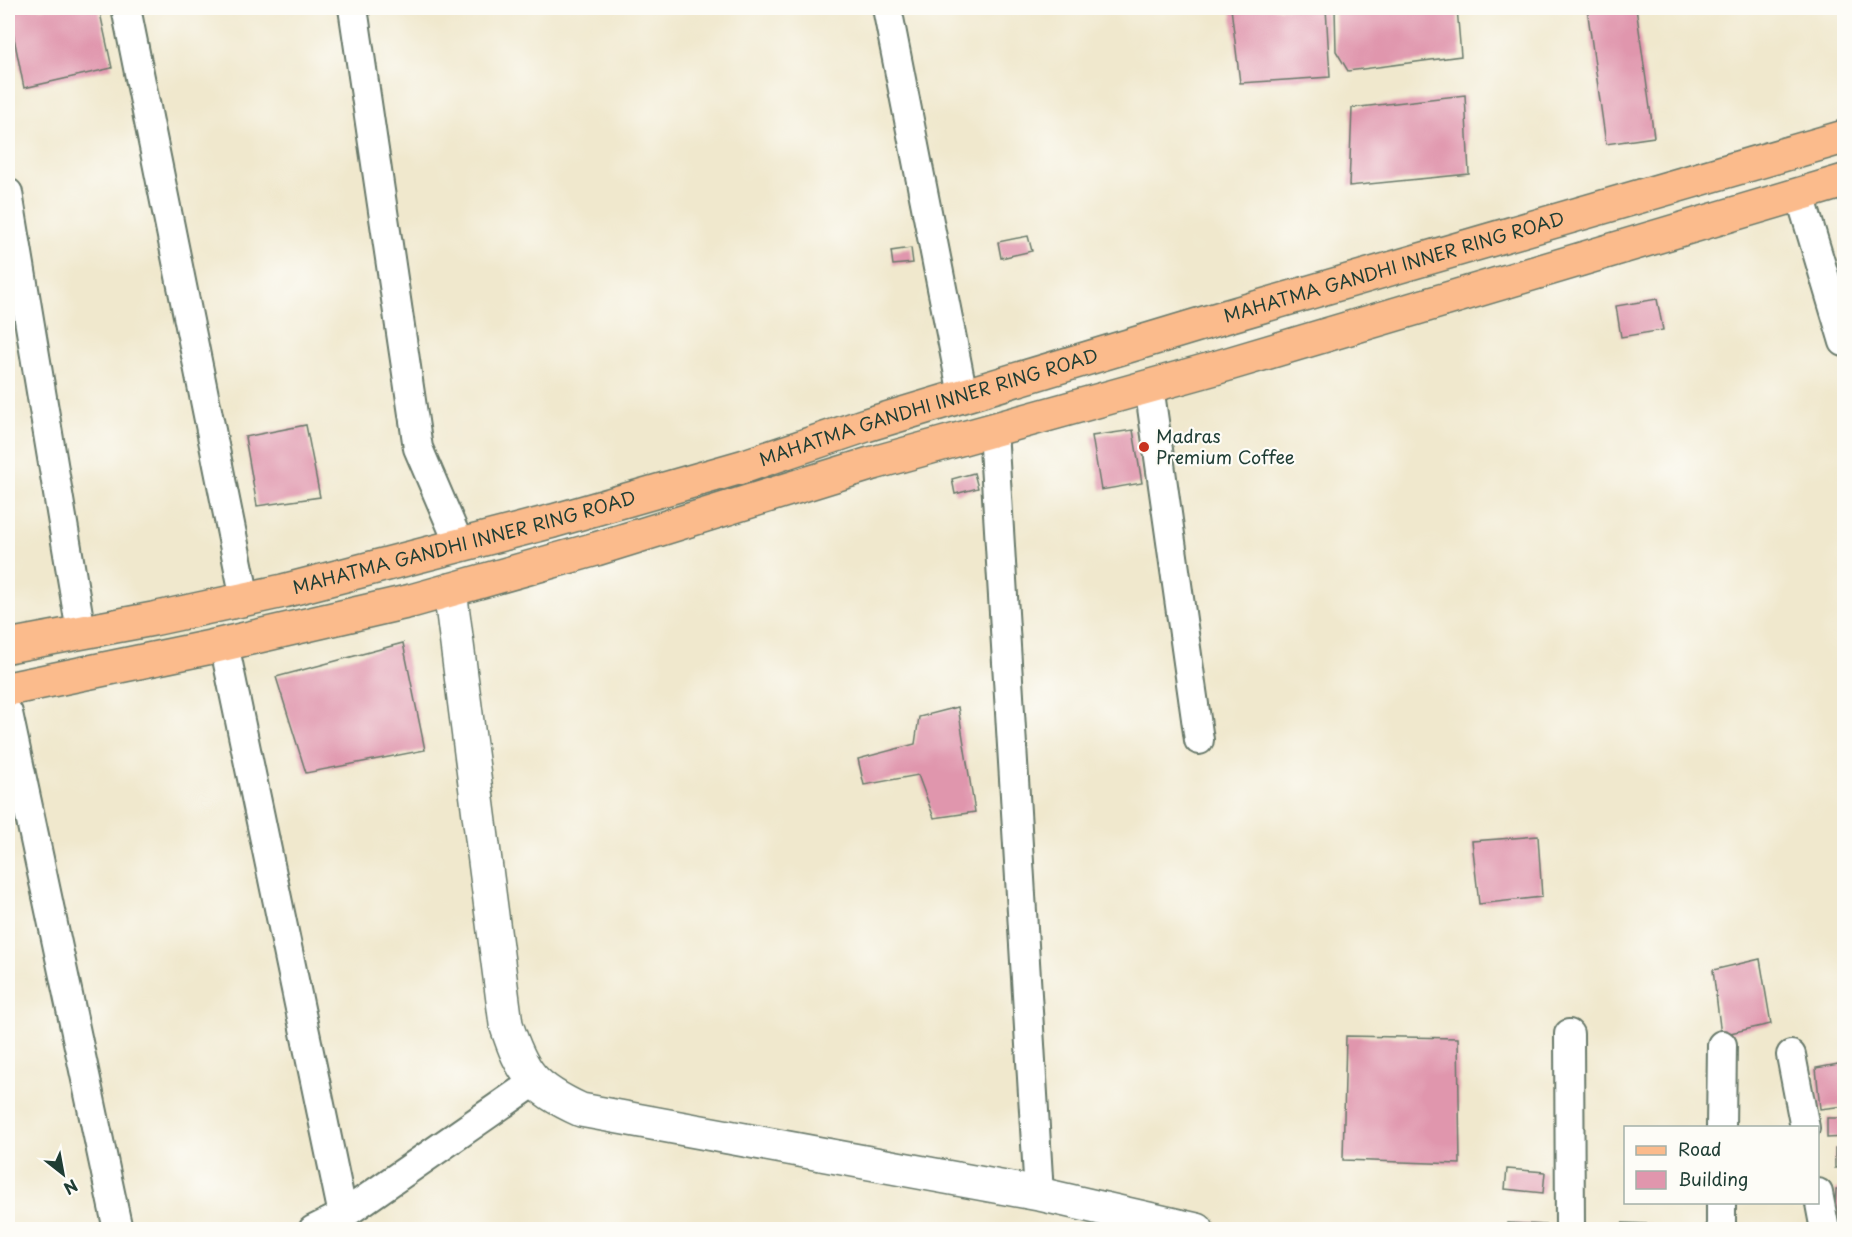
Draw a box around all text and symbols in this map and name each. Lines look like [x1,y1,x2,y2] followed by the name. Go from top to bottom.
[1220,204,1567,329] street label: MAHATMA GANDHI INNER RING ROAD
[755,341,1101,472] street label: MAHATMA GANDHI INNER RING ROAD
[1156,422,1295,470] place label: Madras Premium Coffee
[1137,440,1151,454] marker: Madras Premium Coffee
[289,483,639,600] street label: MAHATMA GANDHI INNER RING ROAD
[1624,1126,1819,1204] legend
[1678,1135,1722,1162] text: Road
[33,1144,93,1204] north arrow
[1678,1165,1748,1192] text: Building
[60,1174,83,1201] text: N

